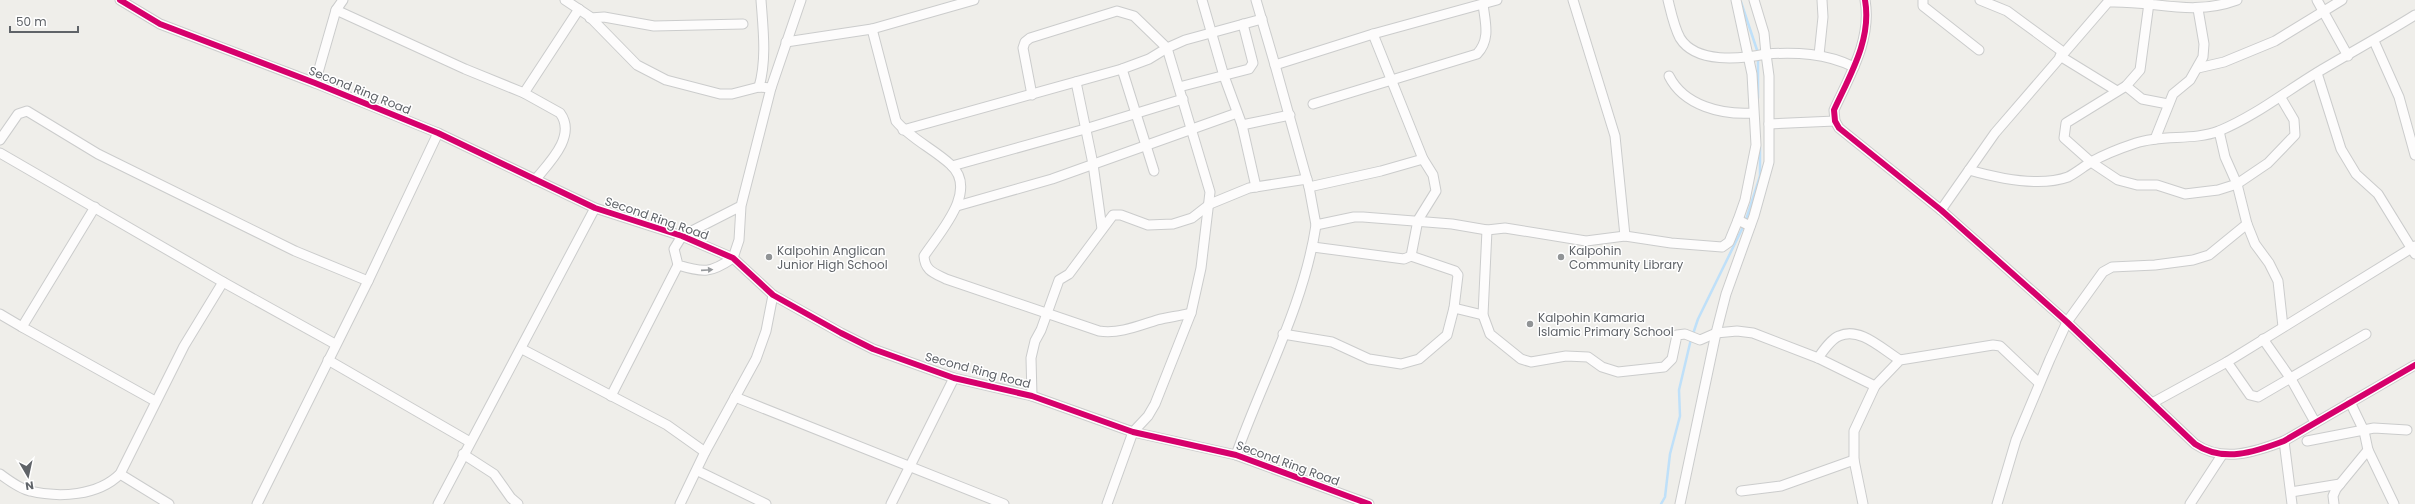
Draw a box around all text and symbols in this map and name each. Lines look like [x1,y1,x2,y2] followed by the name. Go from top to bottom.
[10,8,78,34] scale bar
[16,13,47,30] text: 50 m
[306,62,414,118] street label: Second Ring Road
[603,192,711,244] street label: Second Ring Road
[777,242,888,273] place label: Kalpohin Anglican Junior High School
[1569,242,1684,273] place label: Kalpohin Community Library
[764,252,774,262] marker: Kalpohin Anglican Junior High School
[1556,252,1566,262] marker: Kalpohin Community Library
[701,267,713,274] one-way arrow
[1538,309,1674,340] place label: Kalpohin Kamaria Islamic Primary School
[1525,319,1535,329] marker: Kalpohin Kamaria Islamic Primary School
[923,348,1033,392] street label: Second Ring Road
[1234,436,1342,490] street label: Second Ring Road
[8,456,48,496] north arrow
[24,477,35,494] text: N

